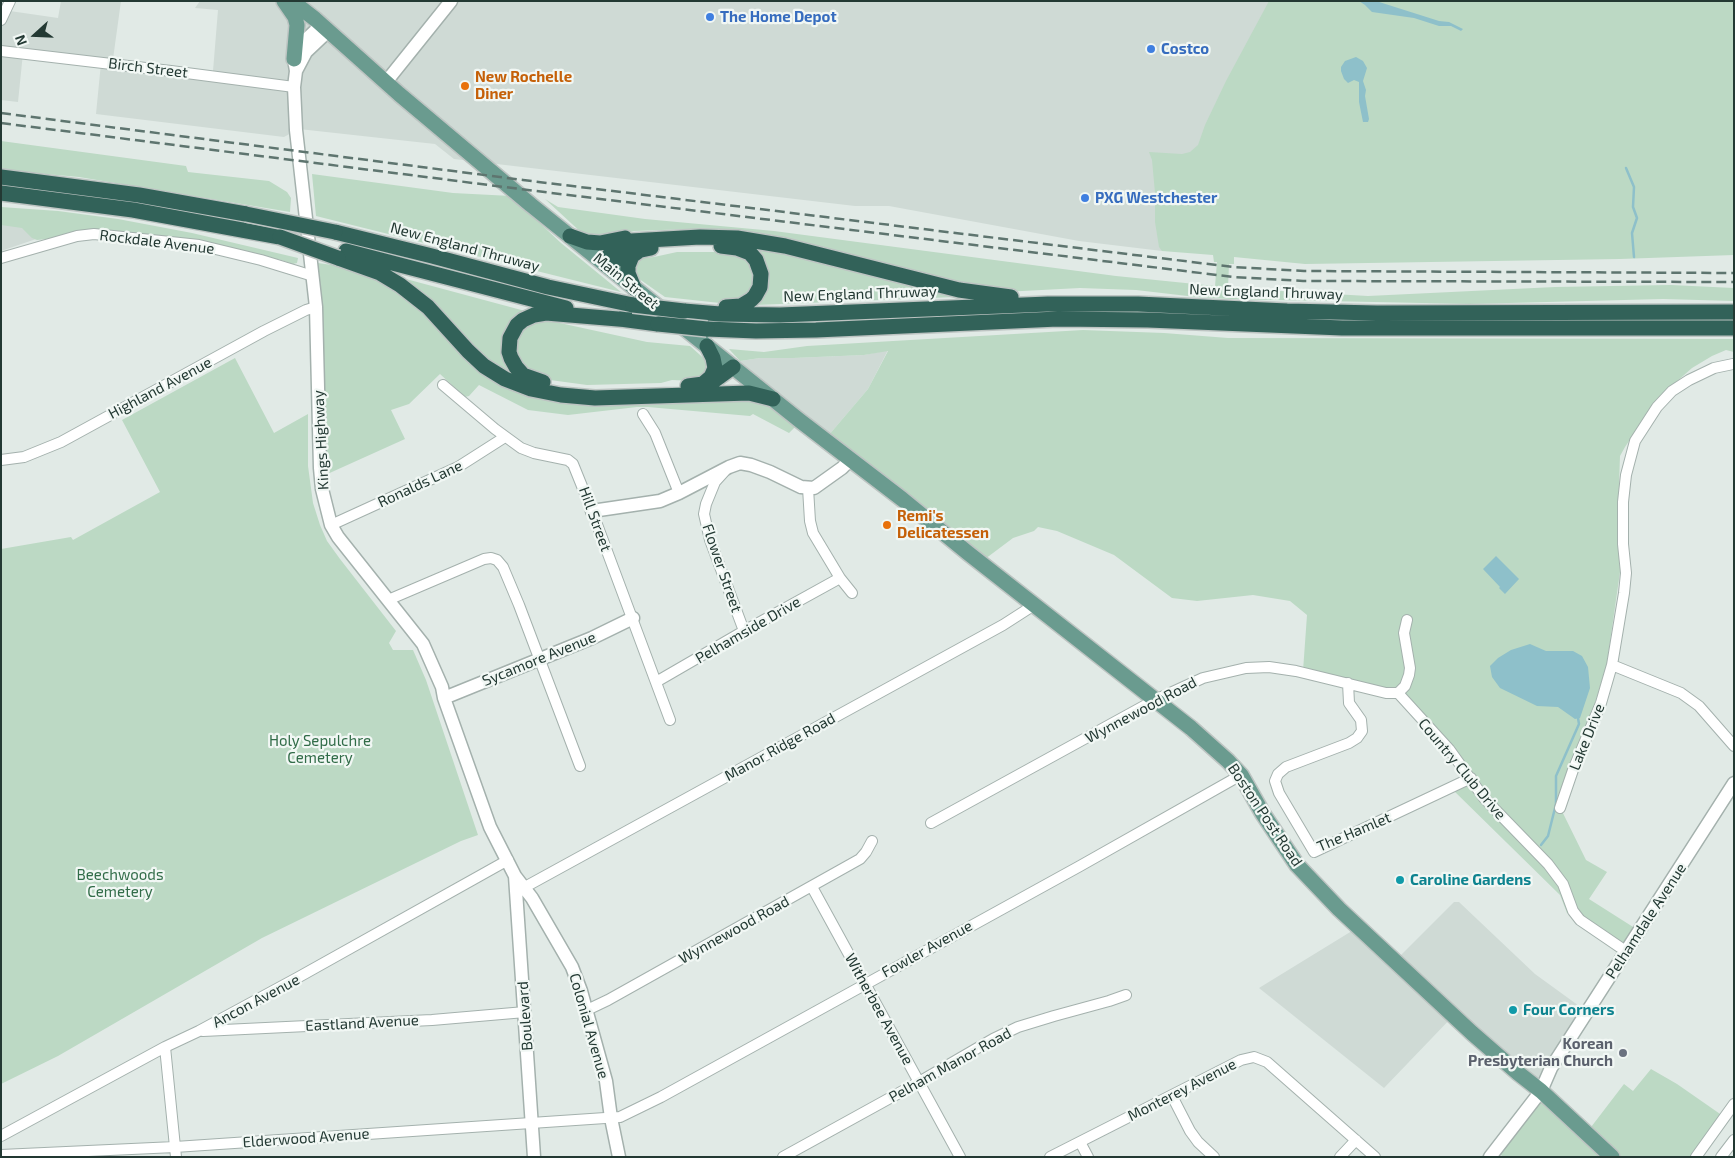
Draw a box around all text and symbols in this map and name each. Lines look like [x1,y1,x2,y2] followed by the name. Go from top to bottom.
[720,8,837,26] place label: The Home Depot
[10,10,60,60] north arrow
[704,11,716,23] marker: The Home Depot
[11,33,30,48] text: N
[1161,40,1209,58] place label: Costco
[1145,43,1157,55] marker: Costco
[107,54,189,82] street label: Birch Street
[475,68,572,103] place label: New Rochelle Diner
[459,80,471,92] marker: New Rochelle Diner
[1095,189,1217,207] place label: PXG Westchester
[1079,192,1091,204] marker: PXG Westchester
[388,218,542,276] street label: New England Thruway
[99,226,215,258] street label: Rockdale Avenue
[590,249,662,313] street label: Main Street
[1189,280,1343,304] street label: New England Thruway
[783,282,937,306] street label: New England Thruway
[105,353,215,423] street label: Highland Avenue
[309,390,333,490] street label: Kings Highway
[375,457,465,511] street label: Ronalds Lane
[575,484,615,554] street label: Hill Street
[897,507,989,542] place label: Remi's Delicatessen
[881,519,893,531] marker: Remi's Delicatessen
[698,521,746,615] street label: Flower Street
[692,593,804,667] street label: Pelhamside Drive
[480,628,598,690] street label: Sycamore Avenue
[1082,673,1200,747] street label: Wynnewood Road
[1565,701,1609,773] street label: Lake Drive
[721,709,839,785] street label: Manor Ridge Road
[1414,715,1510,823] street label: Country Club Drive
[269,732,371,767] park label: Holy Sepulchre Cemetery
[1224,760,1306,870] street label: Boston Post Road
[1314,808,1394,856] street label: The Hamlet
[1602,860,1690,982] street label: Pelhamdale Avenue
[76,866,164,901] park label: Beechwoods Cemetery
[1410,871,1531,889] place label: Caroline Gardens
[1394,874,1406,886] marker: Caroline Gardens
[676,892,792,968] street label: Wynnewood Road
[879,917,975,981] street label: Fowler Avenue
[841,950,917,1068] street label: Witherbee Avenue
[209,970,303,1032] street label: Ancon Avenue
[565,971,613,1081] street label: Colonial Avenue
[514,981,536,1051] street label: Boulevard
[1523,1001,1614,1019] place label: Four Corners
[1507,1004,1519,1016] marker: Four Corners
[305,1011,419,1035] street label: Eastland Avenue
[886,1024,1014,1106] street label: Pelham Manor Road
[1468,1035,1613,1070] place label: Korean Presbyterian Church
[1617,1047,1629,1059] marker: Korean Presbyterian Church
[1125,1055,1239,1125] street label: Monterey Avenue
[242,1125,370,1151] street label: Elderwood Avenue

